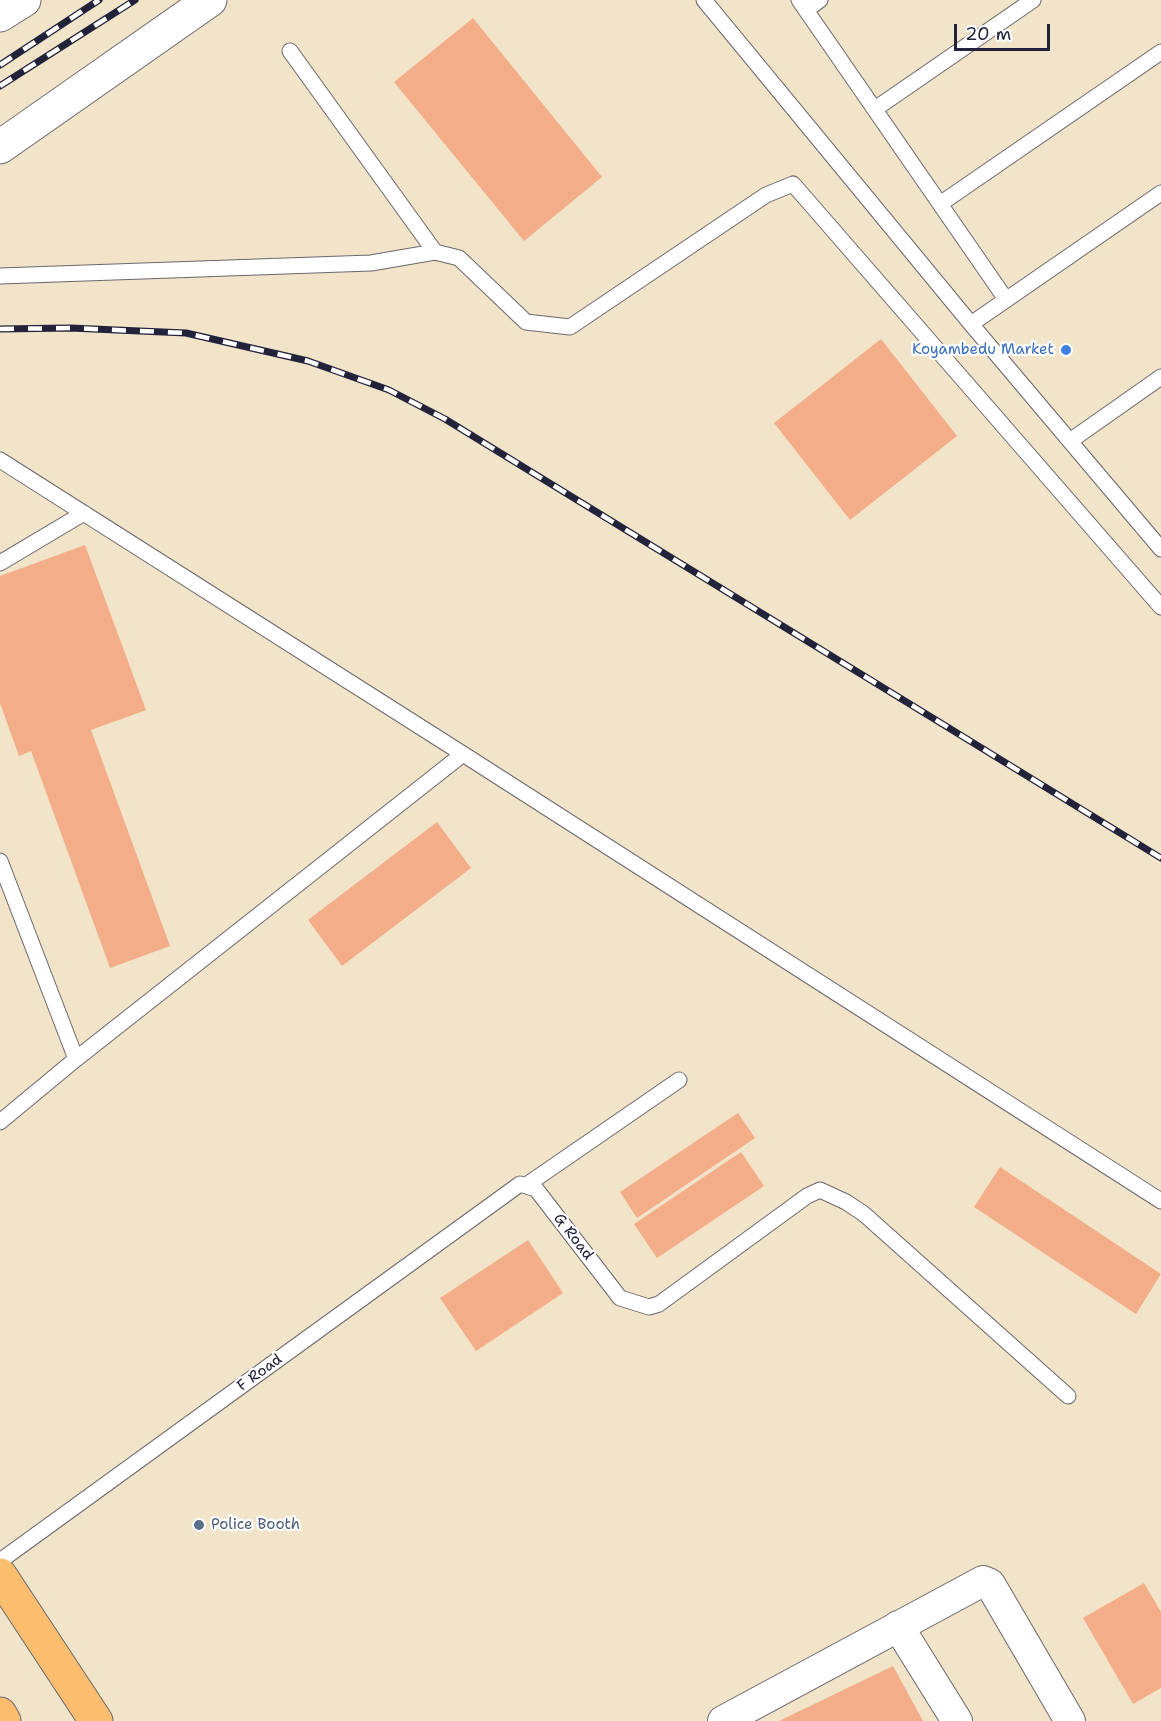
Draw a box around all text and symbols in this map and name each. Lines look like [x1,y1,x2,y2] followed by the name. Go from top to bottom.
[957,12,1053,50] scale bar
[965,22,1011,46] text: 20 m
[912,341,1054,359] place label: Koyambedu Market
[1059,343,1073,357] marker: Koyambedu Market
[549,1210,597,1264] street label: G Road
[234,1351,286,1395] street label: F Road
[211,1516,300,1534] place label: Police Booth
[192,1518,206,1532] marker: Police Booth

